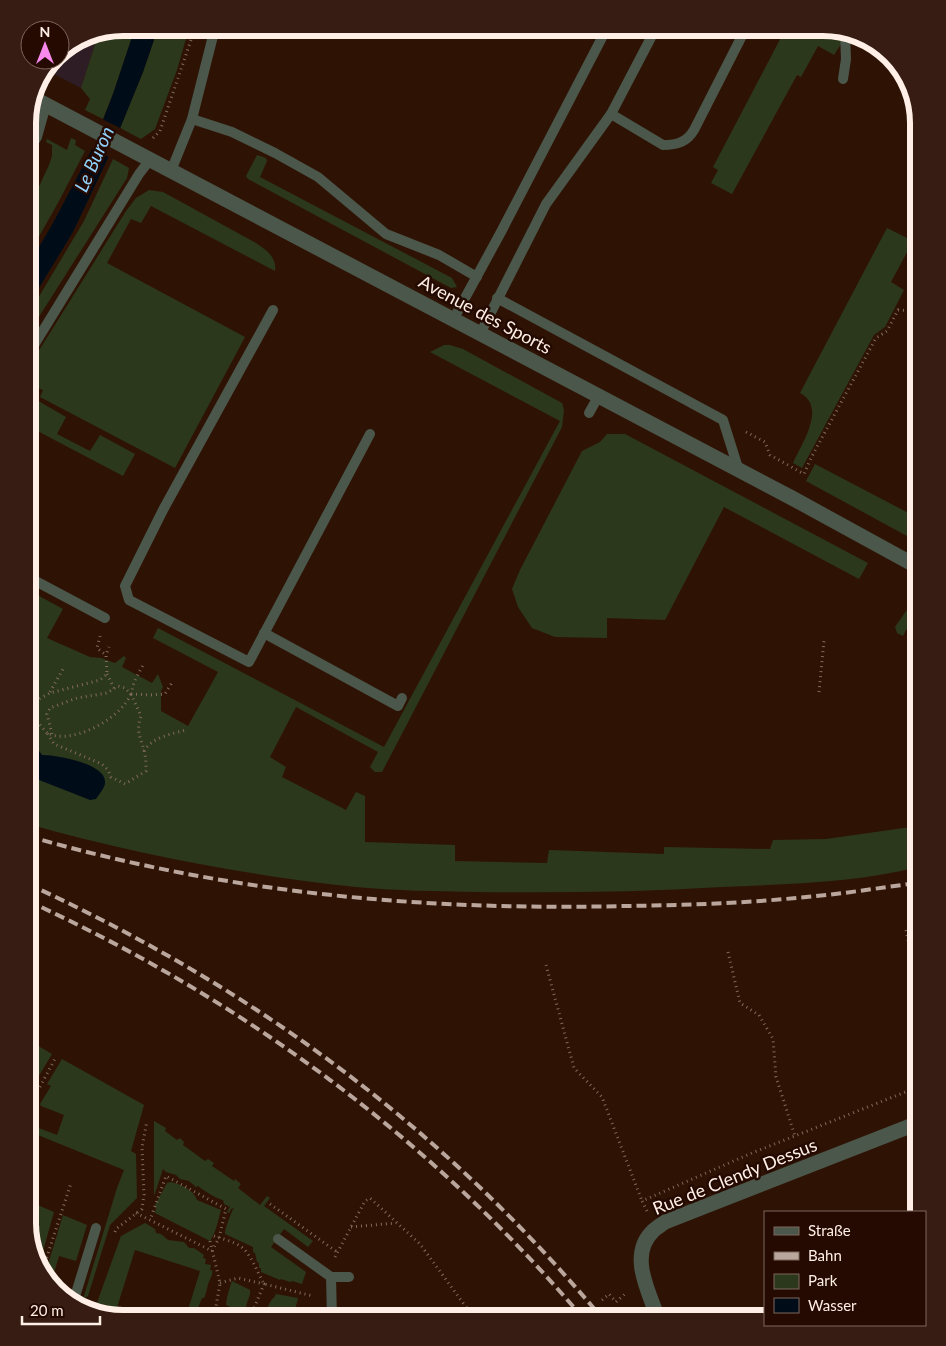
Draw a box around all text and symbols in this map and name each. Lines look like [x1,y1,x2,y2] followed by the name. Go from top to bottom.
[20,20,70,70] north arrow
[40,23,50,40] text: N
[69,122,118,195] water label: Le Buron
[415,270,556,358] street label: Avenue des Sports
[649,1133,820,1219] street label: Rue de Clendy Dessus
[764,1211,926,1326] legend
[808,1221,851,1239] text: Straße
[808,1246,842,1264] text: Bahn
[808,1271,838,1289] text: Park
[22,1294,100,1326] scale bar
[808,1296,857,1314] text: Wasser
[30,1301,64,1319] text: 20 m

